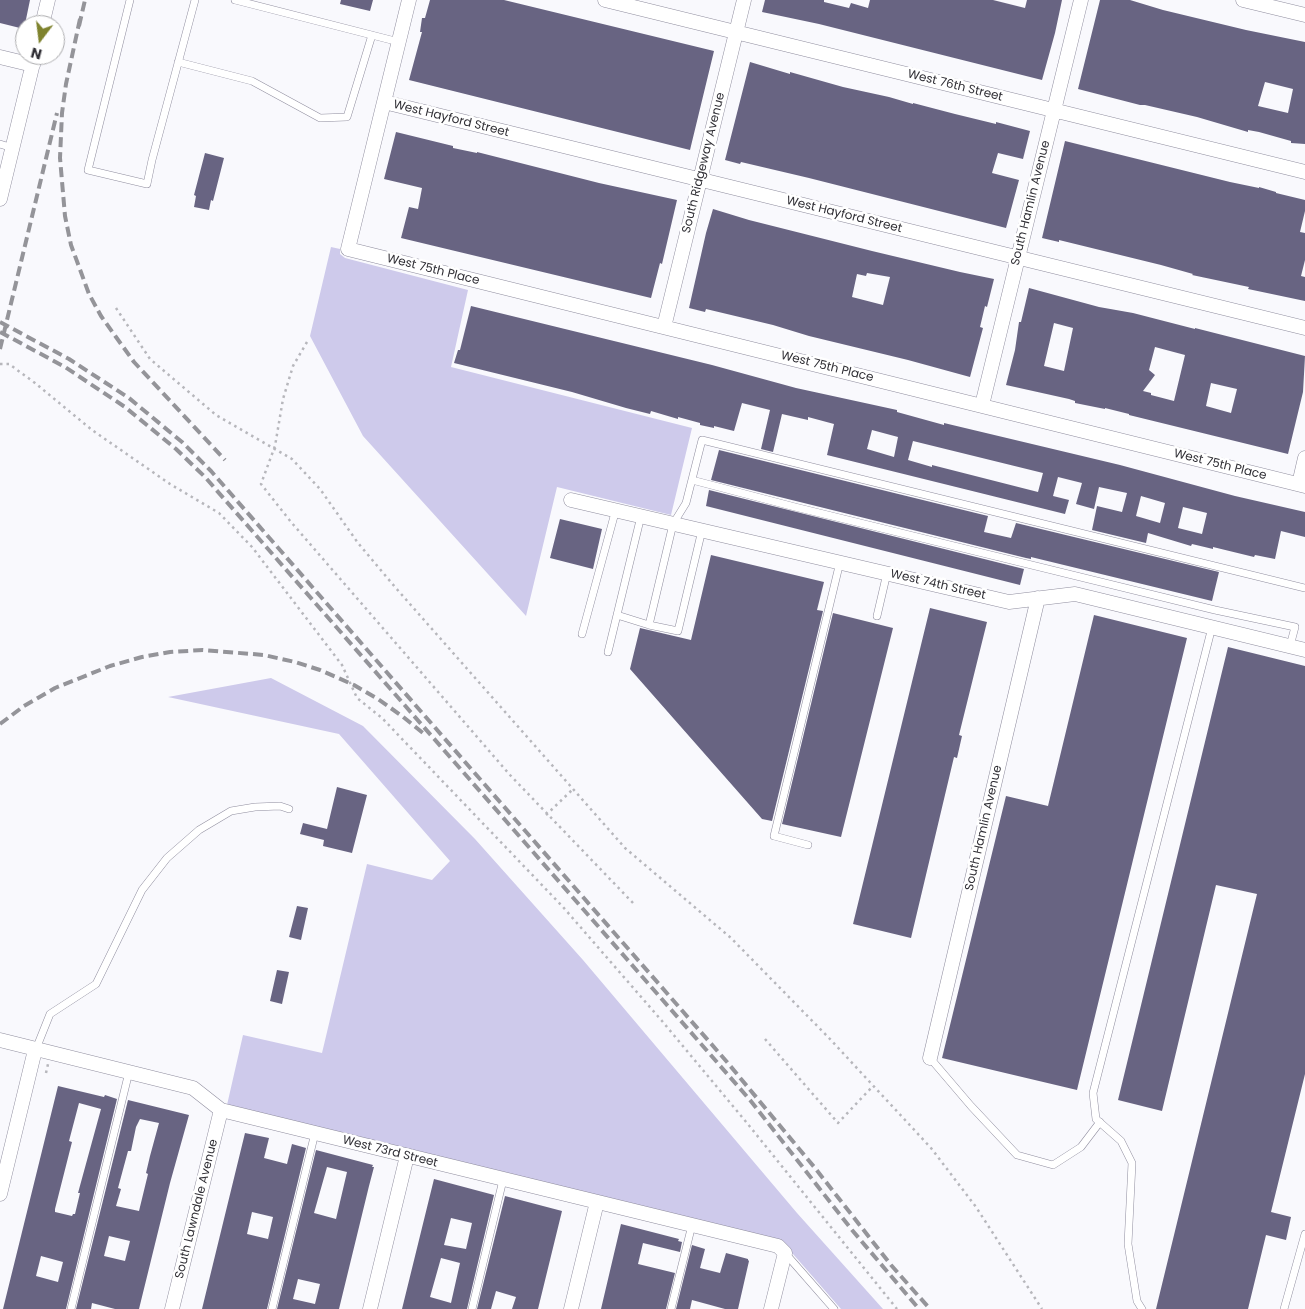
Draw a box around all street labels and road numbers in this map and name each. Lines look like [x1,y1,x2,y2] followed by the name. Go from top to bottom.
[906,67,1004,105] street label: West 76th Street
[680,91,728,235] street label: South Ridgeway Avenue
[392,98,510,140] street label: West Hayford Street
[1008,139,1054,267] street label: South Hamlin Avenue
[785,194,903,236] street label: West Hayford Street
[385,252,481,288] street label: West 75th Place
[779,349,875,385] street label: West 75th Place
[1172,447,1268,483] street label: West 75th Place
[889,567,987,603] street label: West 74th Street
[963,764,1005,892] street label: South Hamlin Avenue
[341,1133,439,1171] street label: West 73rd Street
[173,1138,221,1280] street label: South Lawndale Avenue

